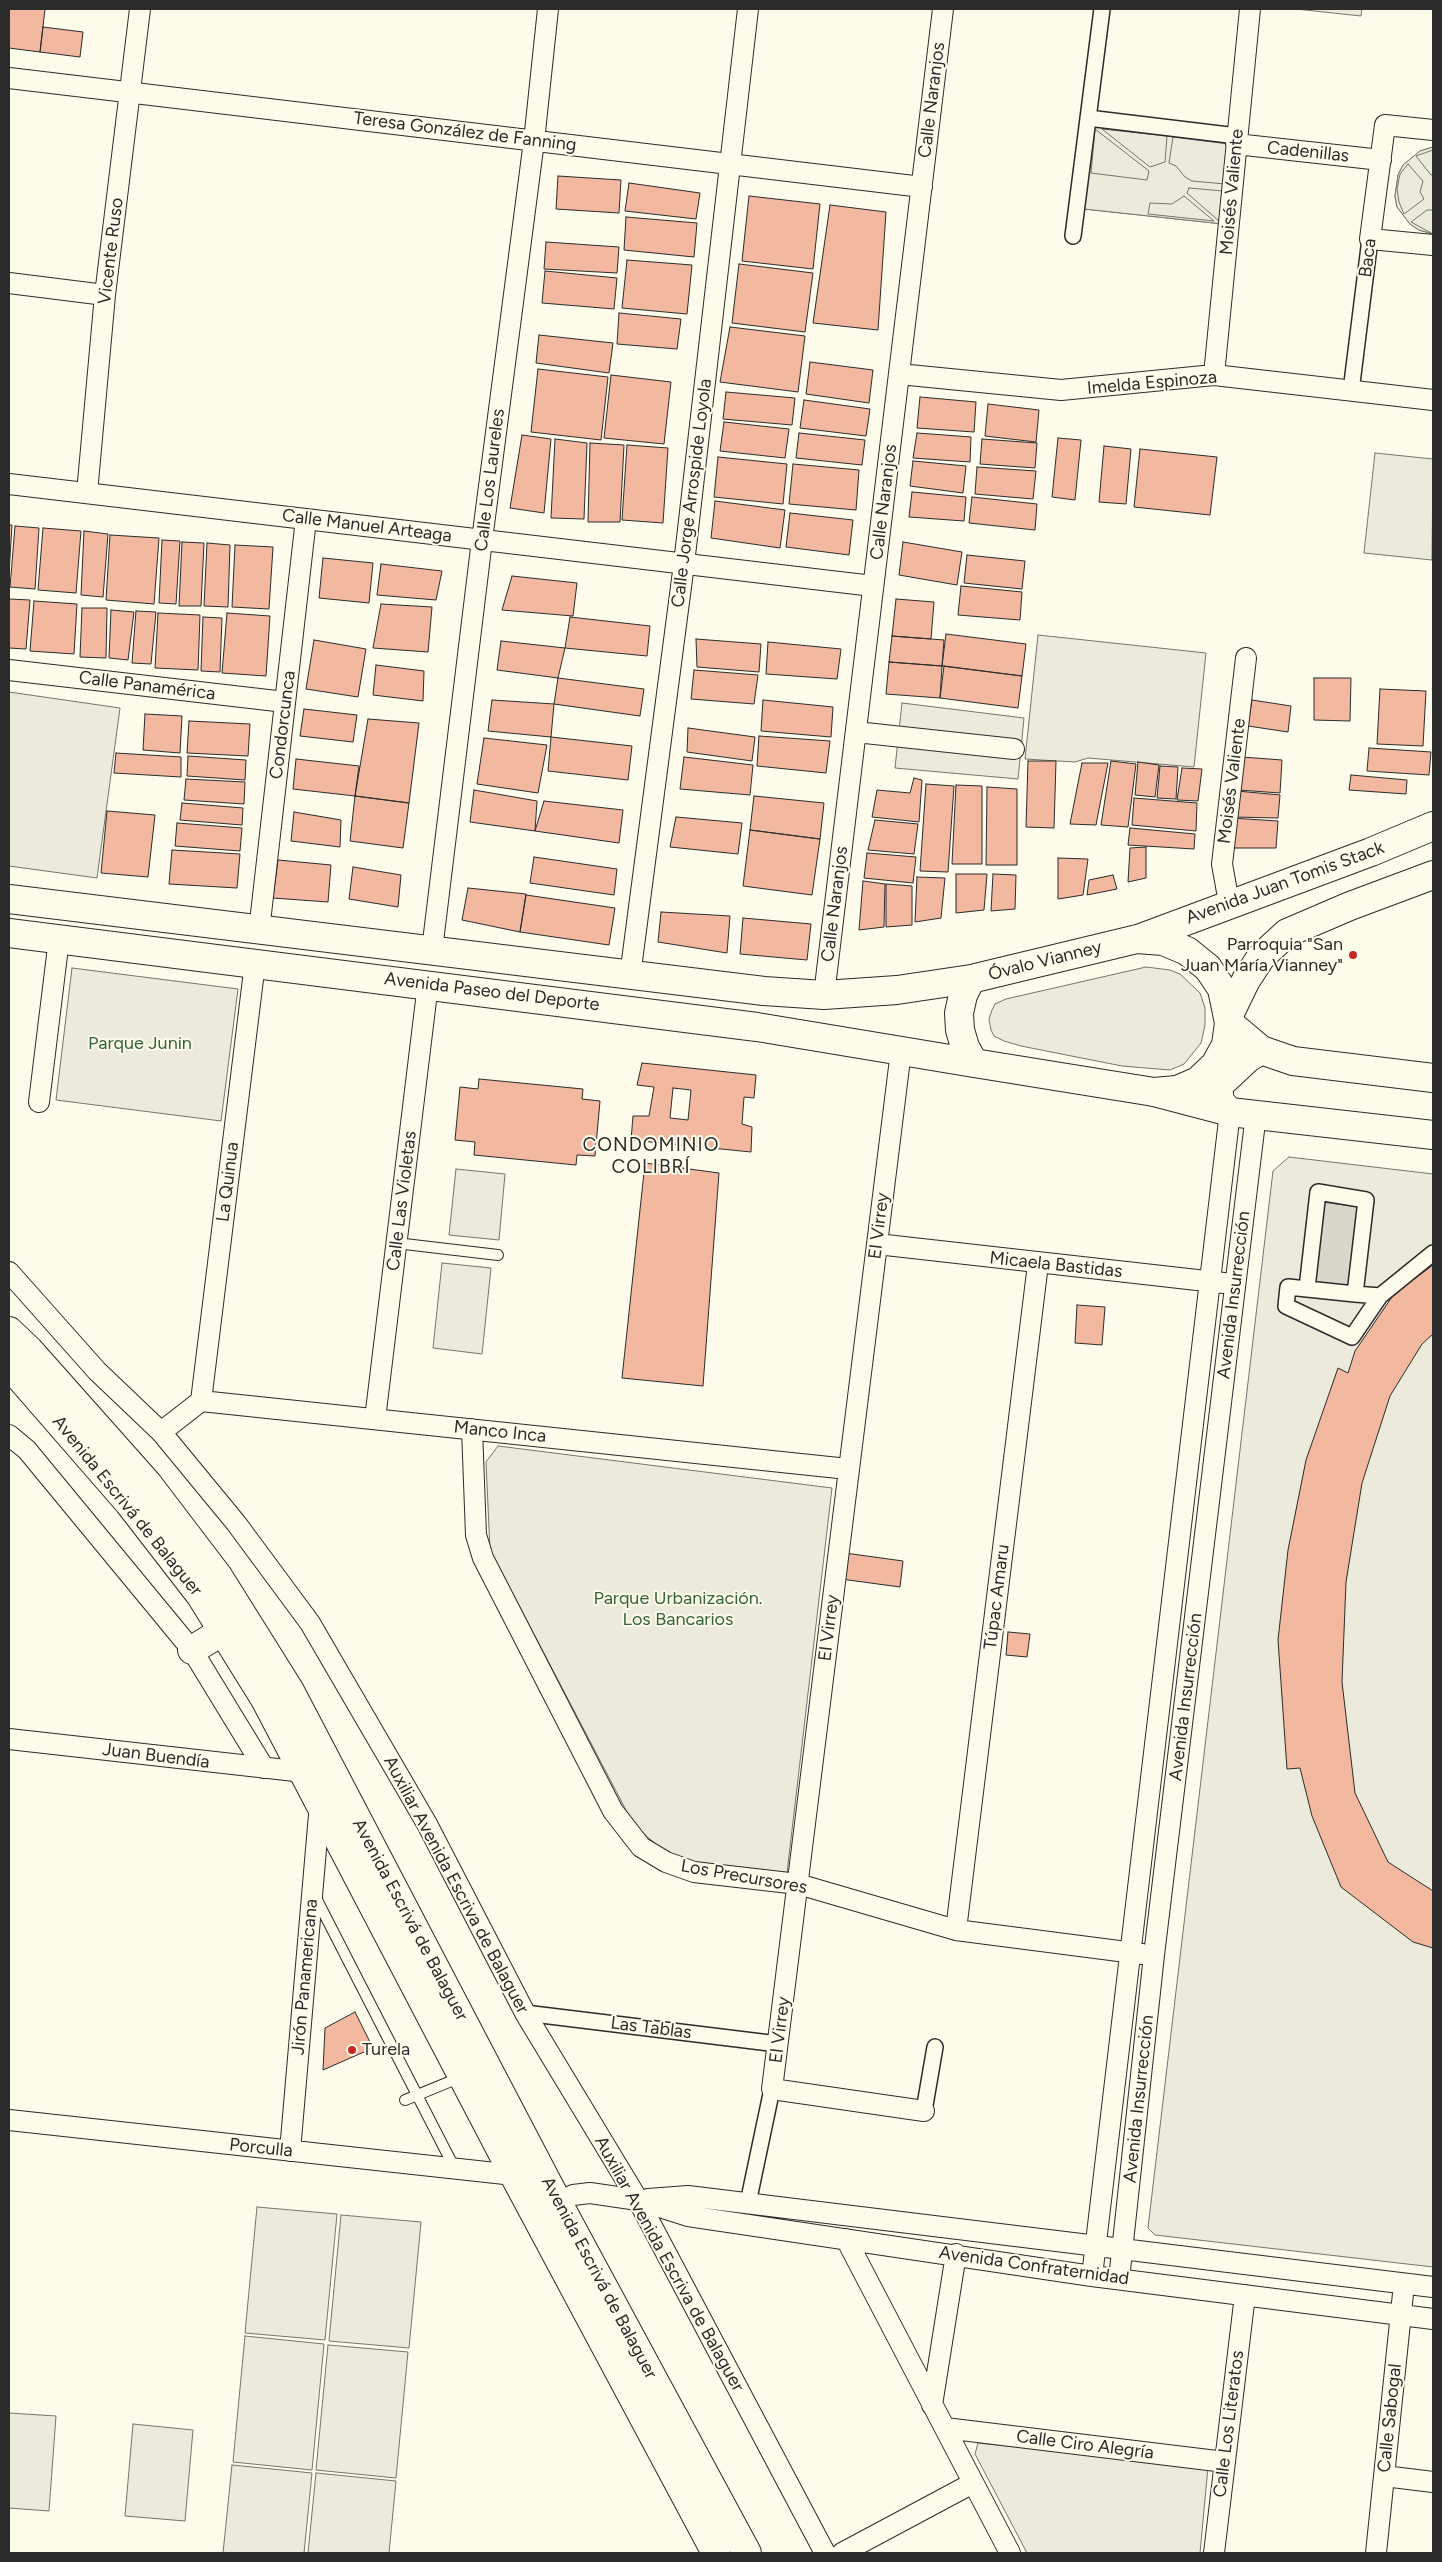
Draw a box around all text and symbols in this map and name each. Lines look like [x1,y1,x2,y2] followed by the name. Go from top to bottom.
[914,41,950,159] street label: Calle Naranjos
[352,108,578,156] street label: Teresa González de Fanning
[1216,128,1248,256] street label: Moisés Valiente
[1266,137,1350,167] street label: Cadenillas
[94,196,128,306] street label: Vicente Ruso
[1355,237,1381,279] street label: Baca
[1086,367,1218,399] street label: Imelda Espinoza
[667,377,717,609] street label: Calle Jorge Arrospide Loyola
[471,407,509,553] street label: Calle Los Laureles
[866,443,902,561] street label: Calle Naranjos
[281,505,453,547] street label: Calle Manuel Arteaga
[78,667,216,705] street label: Calle Panamérica
[266,669,300,781] street label: Condorcunca
[1214,717,1250,845] street label: Moisés Valiente
[1183,837,1387,929] street label: Avenida Juan Tomis Stack
[817,845,853,963] street label: Calle Naranjos
[1181,934,1343,976] place label: Parroquia "San Juan María Vianney"
[986,936,1104,986] street label: Óvalo Vianney
[1347,949,1359,961] marker: Parroquia "San Juan María Vianney"
[383,968,601,1016] street label: Avenida Paseo del Deporte
[88,1033,192,1055] park label: Parque Junin
[383,1130,421,1272] street label: Calle Las Violetas
[581,1134,721,1178] district label: CONDOMINIO COLIBRÍ
[212,1141,244,1223] street label: La Quinua
[864,1191,894,1261] street label: El Virrey
[1213,1210,1255,1380] street label: Avenida Insurrección
[989,1247,1123,1283] street label: Micaela Bastidas
[48,1411,206,1601] street label: Avenida Escrivá de Balaguer
[453,1416,547,1448] street label: Manco Inca
[980,1543,1014,1651] street label: Túpac Amaru
[593,1588,763,1630] park label: Parque Urbanización. Los Bancarios
[814,1593,844,1663] street label: El Virrey
[1165,1612,1207,1782] street label: Avenida Insurrección
[101,1739,211,1773] street label: Juan Buendía
[379,1753,533,2017] street label: Auxiliar Avenida Escriva de Balaguer
[347,1815,473,2025] street label: Avenida Escrivá de Balaguer
[679,1855,809,1899] street label: Los Precursores
[287,1898,323,2056] street label: Jirón Panamericana
[765,1995,795,2065] street label: El Virrey
[609,2012,693,2044] street label: Las Tablas
[1119,2014,1159,2184] street label: Avenida Insurrección
[362,2039,410,2061] place label: Turela
[346,2044,358,2056] marker: Turela
[590,2133,748,2395] street label: Auxiliar Avenida Escriva de Balaguer
[228,2134,294,2162] street label: Porculla
[536,2173,662,2383] street label: Avenida Escrivá de Balaguer
[937,2242,1131,2290] street label: Avenida Confraternidad
[1209,2349,1249,2499] street label: Calle Los Literatos
[1374,2363,1406,2473] street label: Calle Sabogal
[1015,2426,1155,2464] street label: Calle Ciro Alegría

